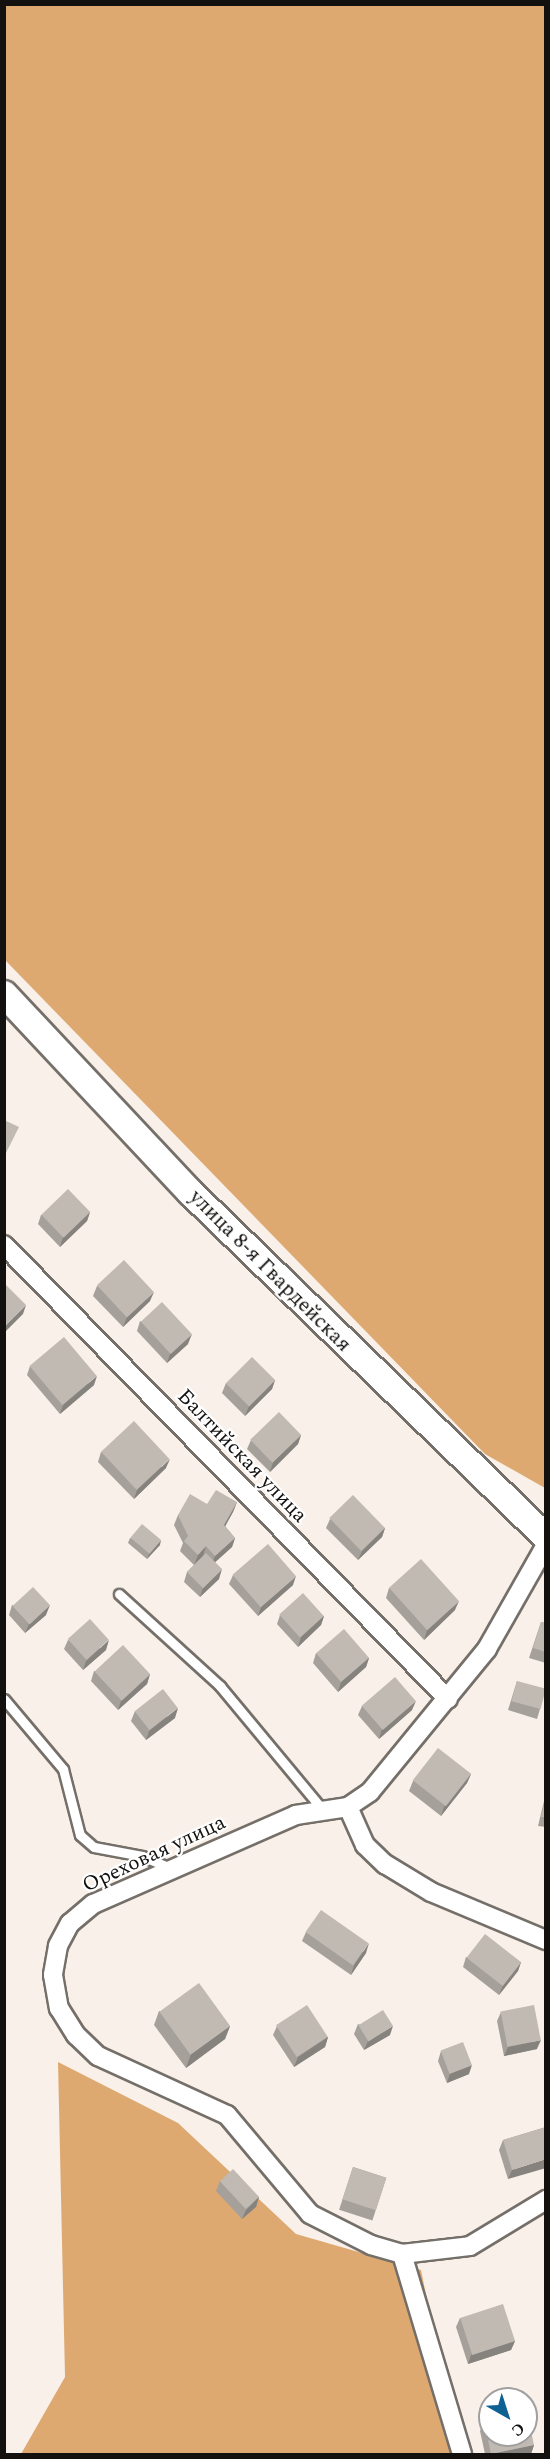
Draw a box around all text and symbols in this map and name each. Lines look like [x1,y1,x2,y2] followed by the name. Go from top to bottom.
[184,1185,356,1357] street label: улица 8-я Гвардейская
[172,1384,312,1528] street label: Балтийская улица
[78,1810,230,1898] street label: Ореховая улица
[478,2387,538,2447] north arrow
[506,2417,530,2442] text: С

